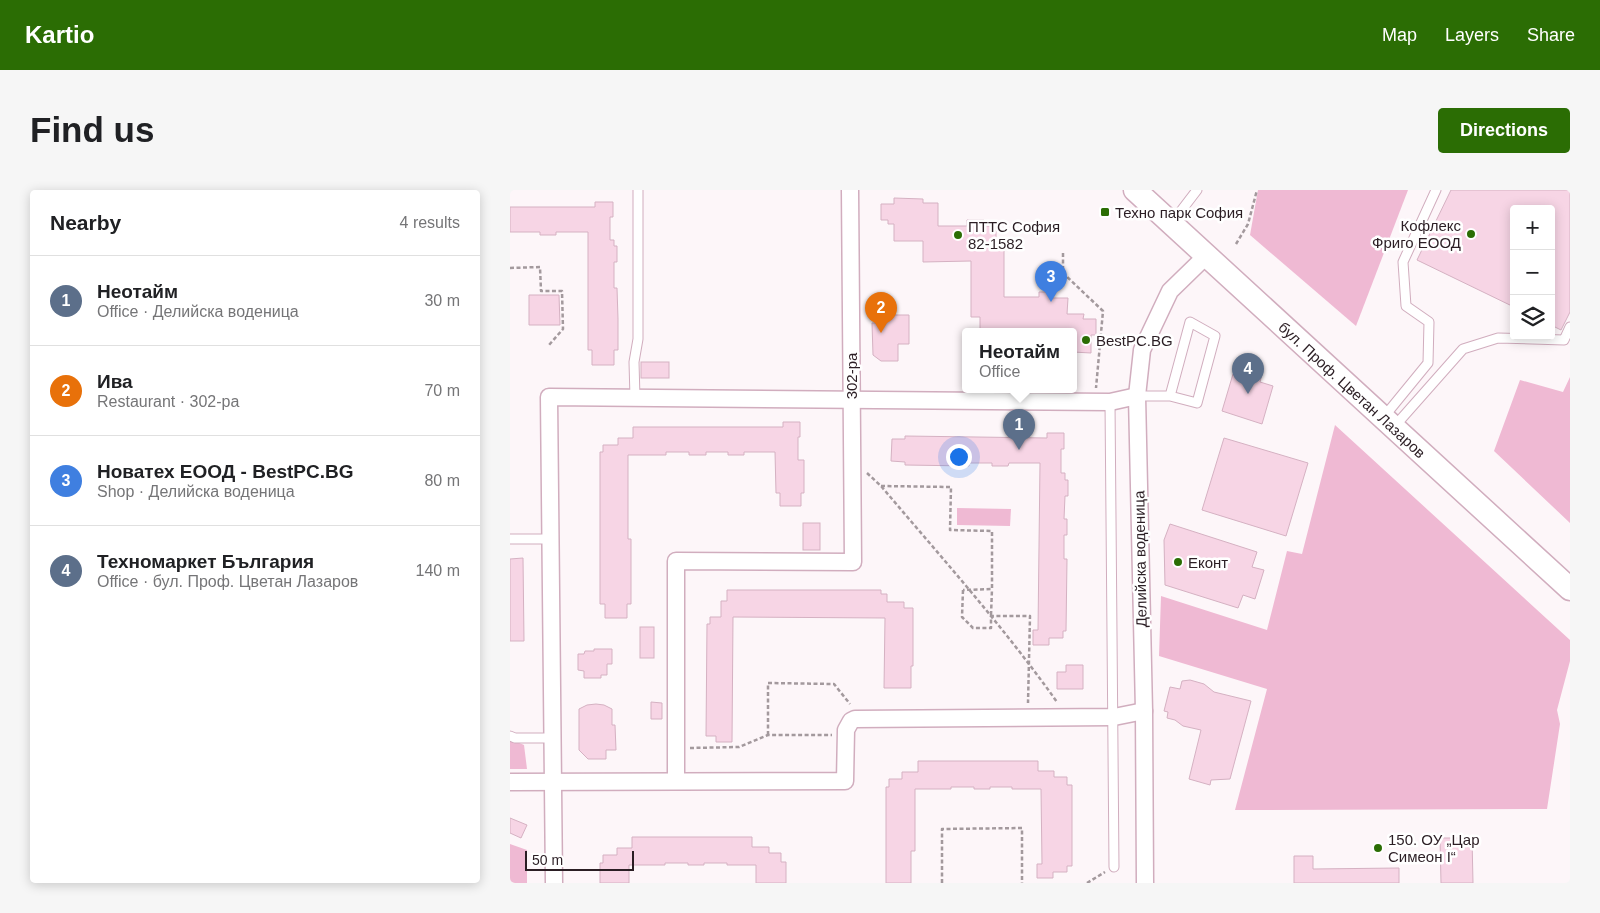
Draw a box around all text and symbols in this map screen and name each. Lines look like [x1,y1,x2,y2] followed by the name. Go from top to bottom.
[25,21,94,48] text: Kartio
[1382,25,1417,45] text: Map
[1445,25,1499,45] text: Layers
[1527,25,1575,45] text: Share
[1438,108,1570,153] button: Directions
[30,110,154,149] text: Find us
[1115,204,1243,221] place label: Техно парк София
[1510,205,1555,340] map controls
[1510,205,1555,250] button: +
[1099,206,1111,218] marker: Техно парк София
[50,211,121,234] text: Nearby
[400,214,460,231] text: 4 results
[1372,217,1461,251] place label: Кофлекс Фриго ЕООД
[968,218,1060,252] place label: ПТТС София 82-1582
[1465,228,1477,240] marker: Кофлекс Фриго ЕООД
[952,229,964,241] marker: ПТТС София 82-1582
[1510,250,1555,295] button: −
[1035,261,1067,302] pin: 3
[97,281,178,302] text: Неотайм
[62,292,70,309] text: 1
[424,292,460,309] text: 30 m
[865,292,897,333] pin: 2
[1510,295,1555,340] button: layers
[97,303,299,320] text: Office · Делийска воденица
[1276,318,1429,461] street label: бул. Проф. Цветан Лазаров
[962,328,1077,393] popup
[1096,332,1173,349] place label: BestPC.BG
[1080,334,1092,346] marker: BestPC.BG
[979,341,1060,362] text: Неотайм
[843,352,860,399] street label: 302-ра
[1232,353,1264,394] pin: 4
[979,363,1020,380] text: Office
[97,371,133,392] text: Ива
[62,382,70,399] text: 2
[424,382,460,399] text: 70 m
[97,393,239,410] text: Restaurant · 302-ра
[1003,409,1035,450] pin: 1
[946,444,972,470] your location
[97,461,354,482] text: Новатех ЕООД - BestPC.BG
[62,472,70,489] text: 3
[424,472,460,489] text: 80 m
[97,483,295,500] text: Shop · Делийска воденица
[1130,490,1150,628] street label: Делийска воденица
[97,551,314,572] text: Техномаркет България
[1188,554,1228,571] place label: Еконт
[1172,556,1184,568] marker: Еконт
[62,562,70,579] text: 4
[416,562,460,579] text: 140 m
[97,573,358,590] text: Office · бул. Проф. Цветан Лазаров
[1388,831,1480,865] place label: 150. ОУ „Цар Симеон I“
[1372,842,1384,854] marker: 150. ОУ „Цар Симеон I“
[525,848,634,871] scale bar
[532,852,563,868] text: 50 m

